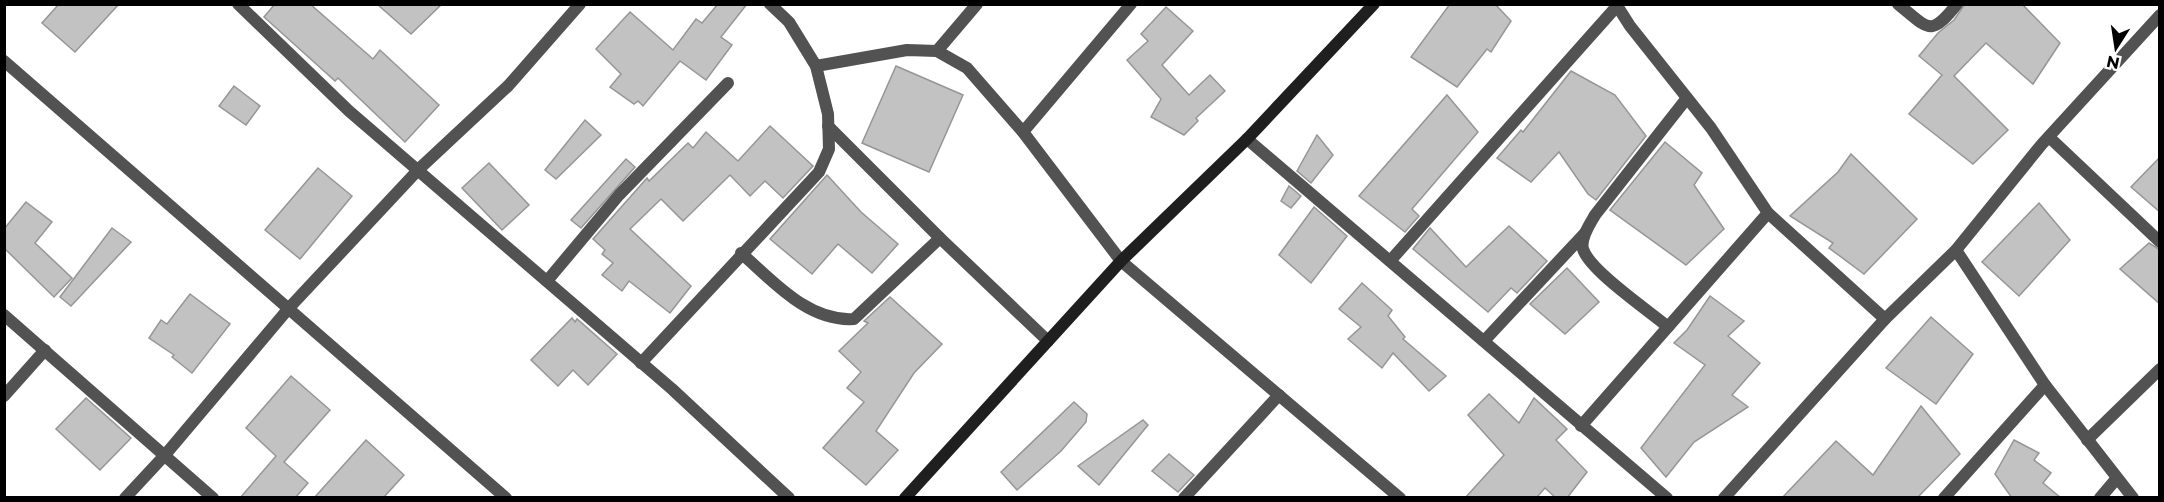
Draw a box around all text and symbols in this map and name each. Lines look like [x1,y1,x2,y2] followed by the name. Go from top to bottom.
[2086,18,2146,78] north arrow
[2105,52,2121,73] text: N

